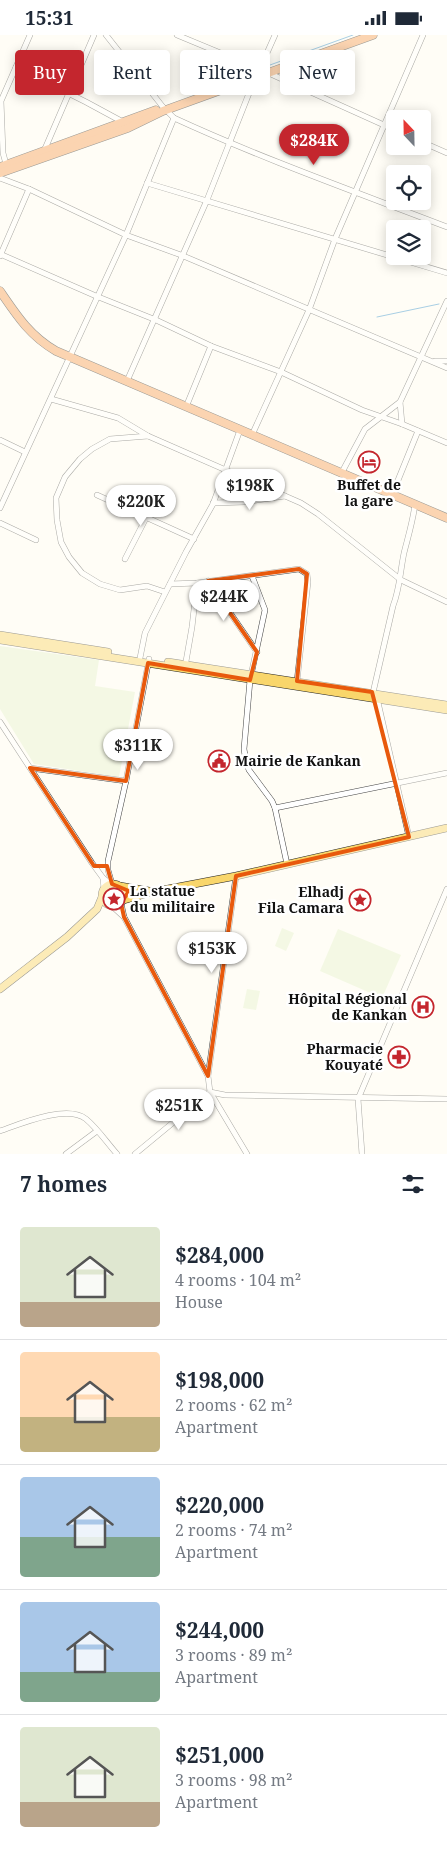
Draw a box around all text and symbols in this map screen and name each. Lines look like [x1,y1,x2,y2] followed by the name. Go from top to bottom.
[25,5,74,31] text: 15:31
[15,50,84,95] chip: Buy
[94,50,170,95] chip: Rent
[180,50,270,95] chip: Filters
[280,50,355,95] chip: New
[386,110,431,155] north arrow
[386,110,431,265] map controls
[279,123,349,166] pin: $284K
[290,129,338,151] text: $284K
[386,165,431,210] button: locate
[386,220,431,265] button: layers
[357,450,381,474] hotel icon: Buffet de la gare
[215,469,285,511] pin: $198K
[226,474,274,496] text: $198K
[337,475,401,510] place label: Buffet de la gare
[106,485,176,527] pin: $220K
[117,490,165,512] text: $220K
[189,579,259,622] pin: $244K
[200,585,248,607] text: $244K
[103,729,173,771] pin: $311K
[114,734,162,756] text: $311K
[207,749,231,773] public building icon: Mairie de Kankan
[235,751,361,770] place label: Mairie de Kankan
[130,881,215,916] place label: La statue du militaire
[258,882,344,917] place label: Elhadj Fila Camara
[102,887,126,911] place icon: La statue du militaire
[348,888,372,912] place icon: Elhadj Fila Camara
[177,931,247,974] pin: $153K
[188,937,236,959] text: $153K
[288,989,407,1024] place label: Hôpital Régional de Kankan
[411,995,435,1019] hospital icon: Hôpital Régional de Kankan
[306,1039,383,1074] place label: Pharmacie Kouyaté
[387,1045,411,1069] pharmacy icon: Pharmacie Kouyaté
[144,1089,214,1131] pin: $251K
[155,1094,203,1116] text: $251K
[20,1170,107,1198] text: 7 homes
[399,1170,427,1198] icon: filters
[175,1241,264,1269] text: $284,000
[60,1247,120,1307] icon: home
[175,1269,301,1291] text: 4 rooms · 104 m²
[175,1291,223,1313] text: House
[175,1366,264,1394] text: $198,000
[60,1372,120,1432] icon: home
[175,1394,292,1416] text: 2 rooms · 62 m²
[175,1416,258,1438] text: Apartment
[175,1491,264,1519] text: $220,000
[60,1497,120,1557] icon: home
[175,1519,292,1541] text: 2 rooms · 74 m²
[175,1541,258,1563] text: Apartment
[175,1616,264,1644] text: $244,000
[60,1622,120,1682] icon: home
[175,1644,292,1666] text: 3 rooms · 89 m²
[175,1666,258,1688] text: Apartment
[175,1741,264,1769] text: $251,000
[60,1747,120,1807] icon: home
[175,1769,292,1791] text: 3 rooms · 98 m²
[175,1791,258,1813] text: Apartment

